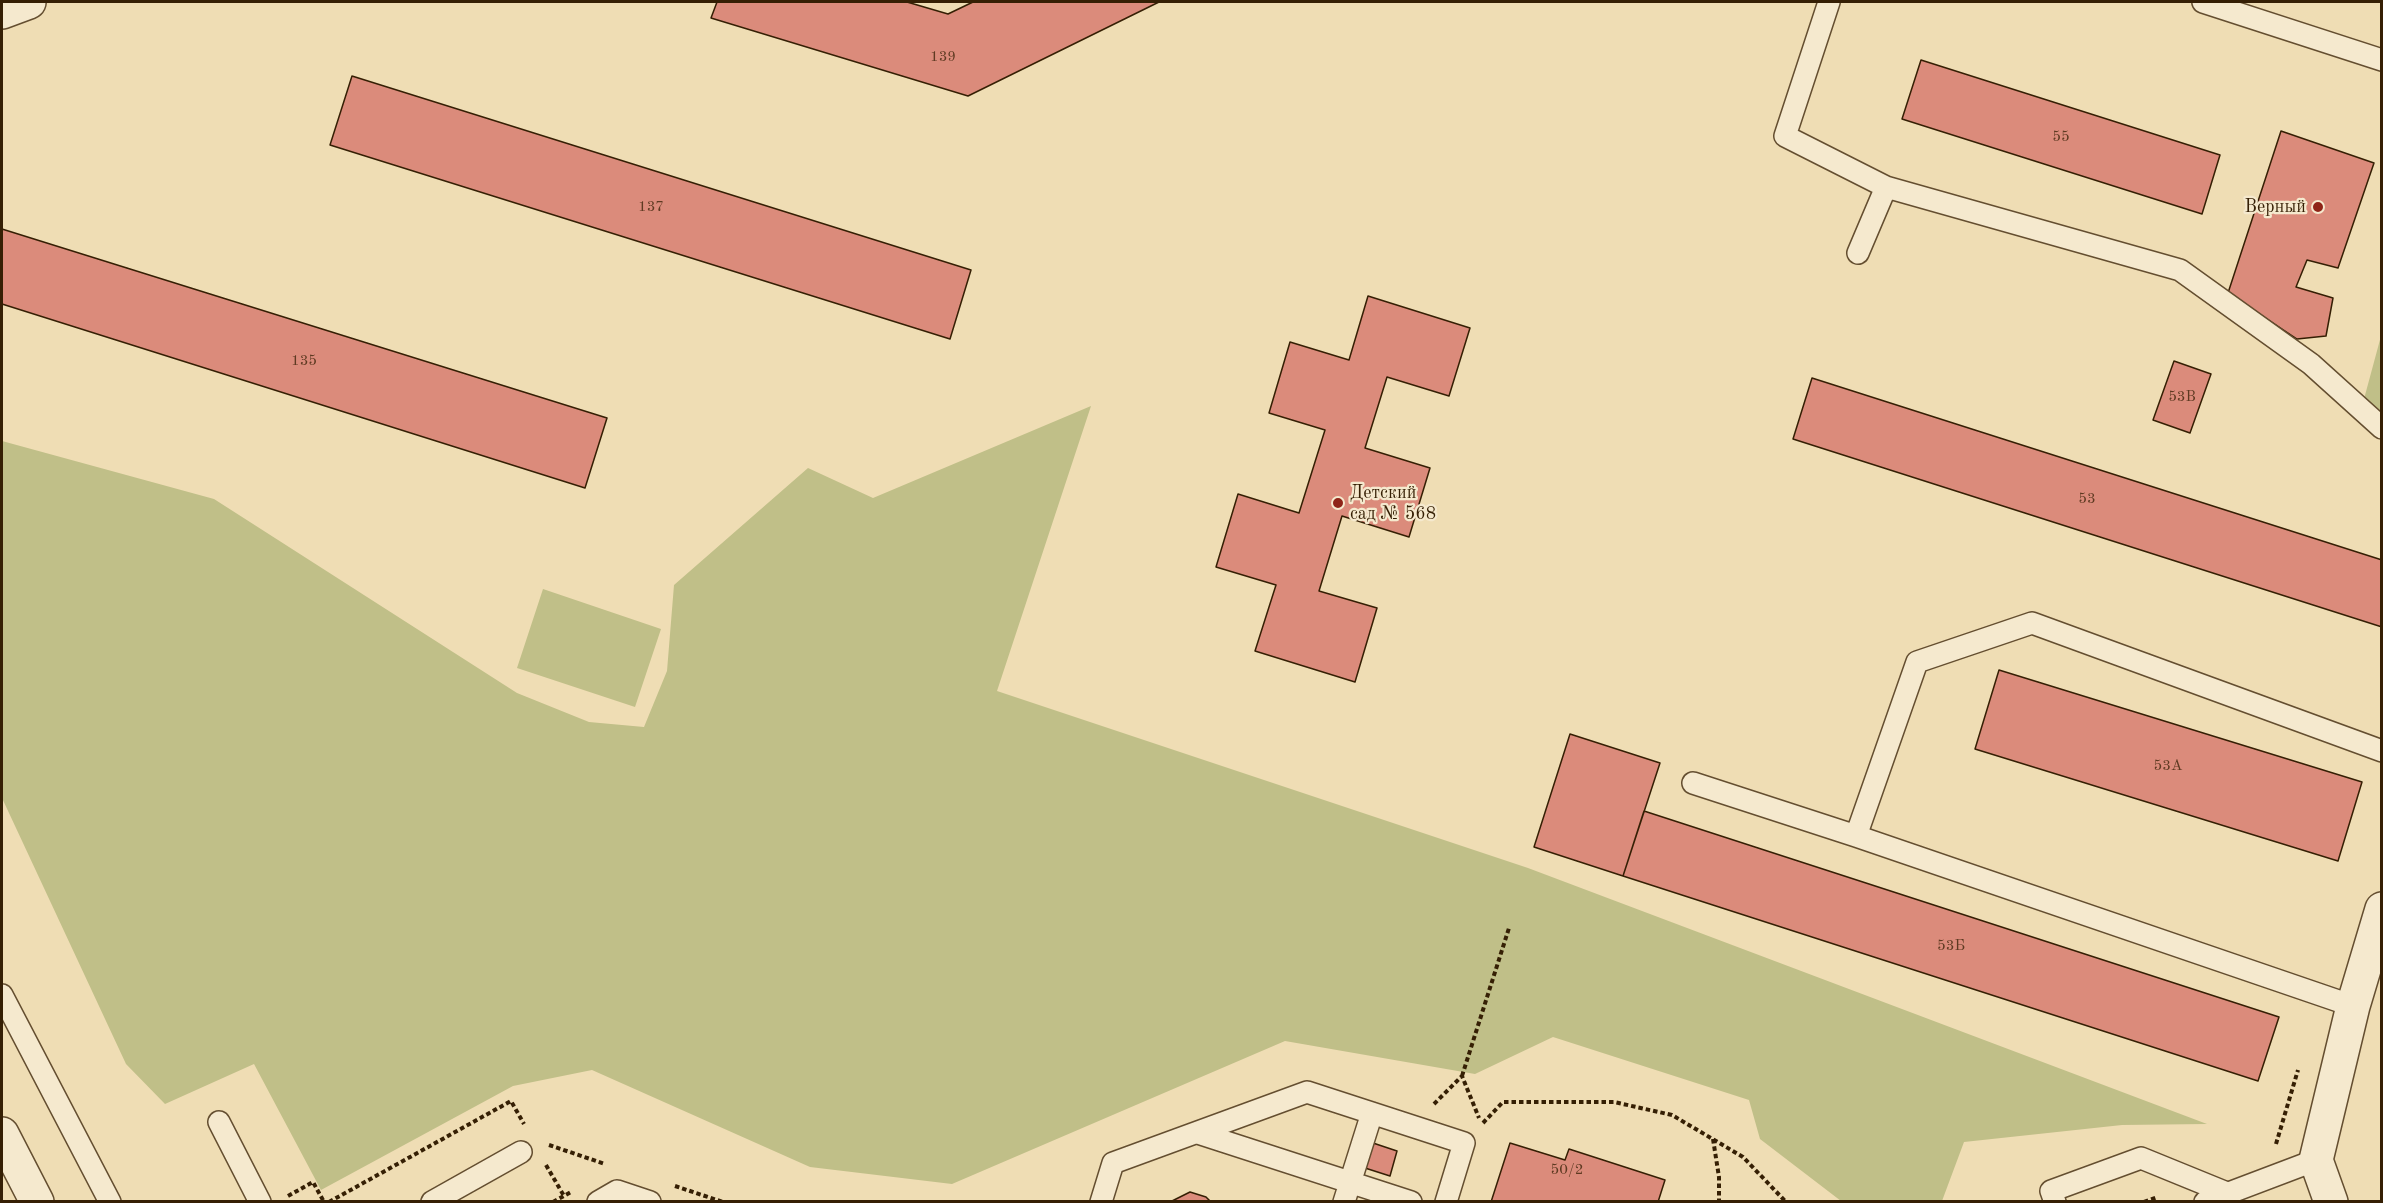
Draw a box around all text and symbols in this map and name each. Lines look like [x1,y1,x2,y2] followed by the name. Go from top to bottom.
[930,48,956,66] house number: 139
[2052,128,2070,146] house number: 55
[2245,196,2306,218] place label: Верный
[638,198,664,216] house number: 137
[2311,200,2325,214] marker: Верный
[291,352,317,370] house number: 135
[2168,388,2196,406] house number: 53В
[1350,482,1436,524] place label: Детский сад № 568
[2078,490,2096,508] house number: 53
[1331,496,1345,510] marker: Детский сад № 568
[2154,757,2182,775] house number: 53А
[1937,937,1965,955] house number: 53Б
[1551,1161,1583,1179] house number: 50/2

